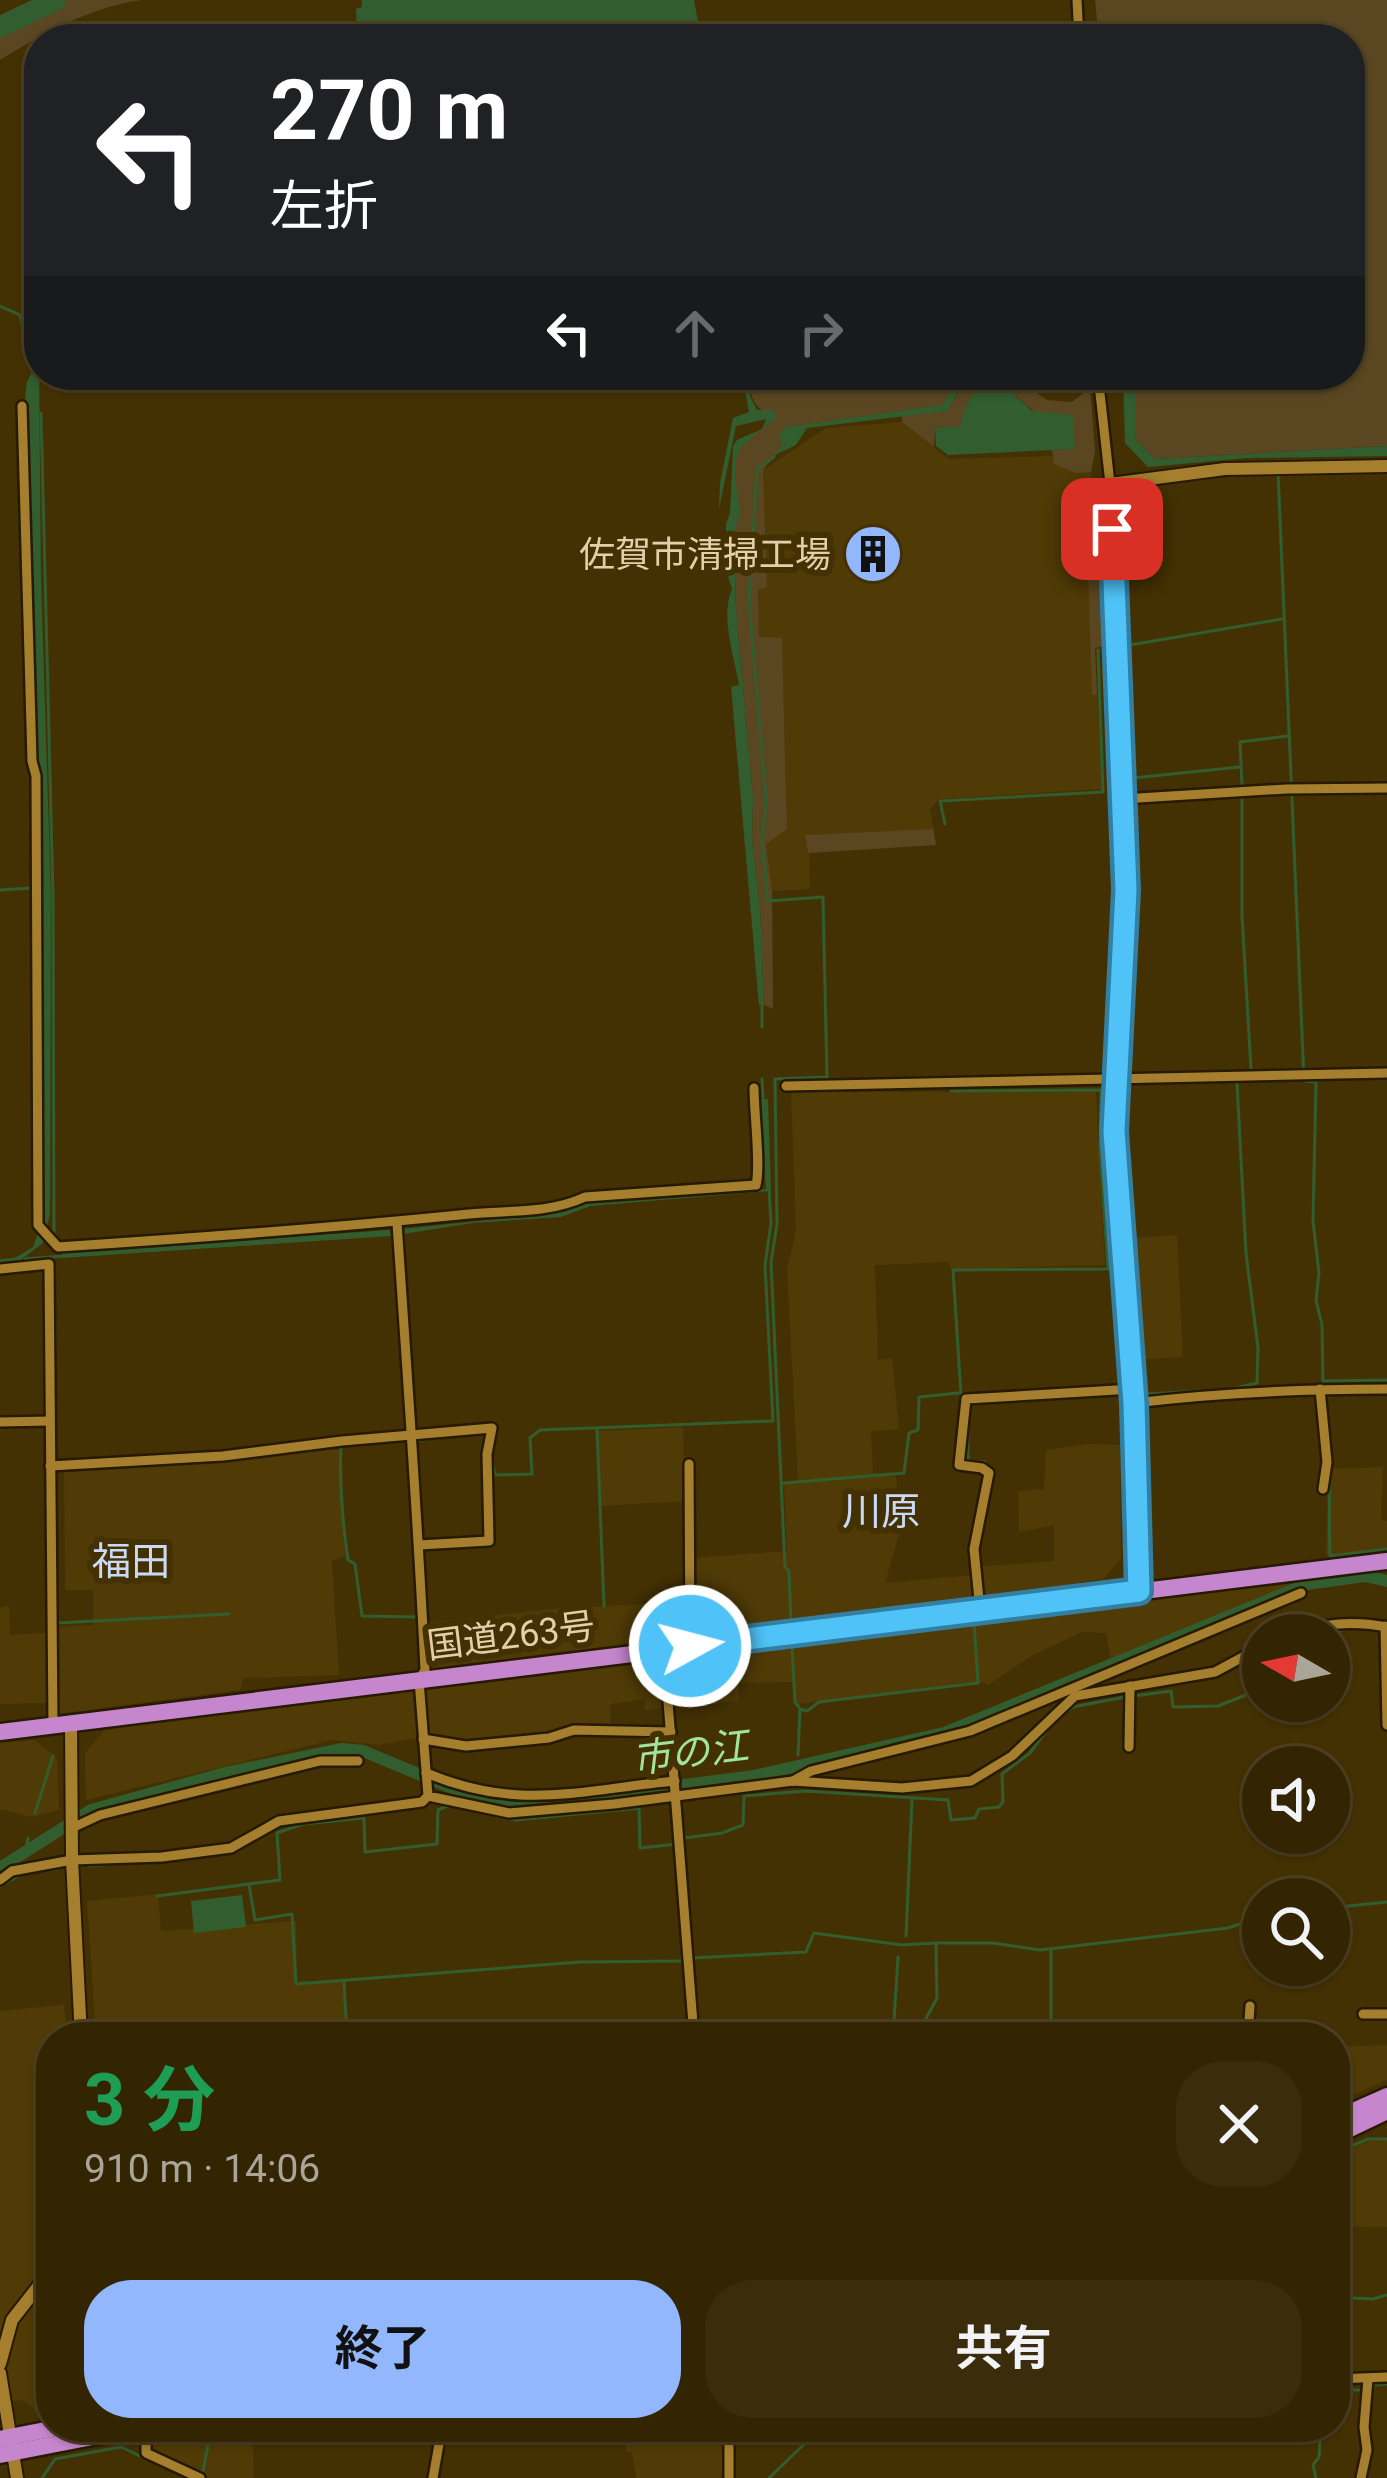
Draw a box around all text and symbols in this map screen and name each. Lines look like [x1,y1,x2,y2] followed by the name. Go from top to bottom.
[270,61,508,160] text: 270 m
[72,72,228,228] icon: left
[270,175,378,238] text: 左折
[536,300,602,366] icon: left
[662,300,728,366] icon: ahead
[788,300,854,366] icon: right
[1061,478,1163,580] pin
[1079,496,1145,562] icon: arrive
[842,523,904,585] building icon: 佐賀市清掃工場
[579,534,831,576] place label: 佐賀市清掃工場
[842,1489,920,1535] district label: 川原
[92,1539,170,1585] district label: 福田
[627,1583,753,1709] position arrow
[425,1605,597,1667] street label: 国道263号
[1242,1614,1350,1722] north arrow
[1242,1614,1350,1986] map controls
[629,1723,755,1783] water label: 市の江
[1242,1746,1350,1854] button: sound
[1242,1878,1350,1986] button: search
[84,2058,215,2143] text: 3 分
[1176,2061,1302,2187] button: close
[84,2146,320,2192] text: 910 m · 14:06
[84,2280,681,2418] button: 終了
[705,2280,1302,2418] button: 共有

